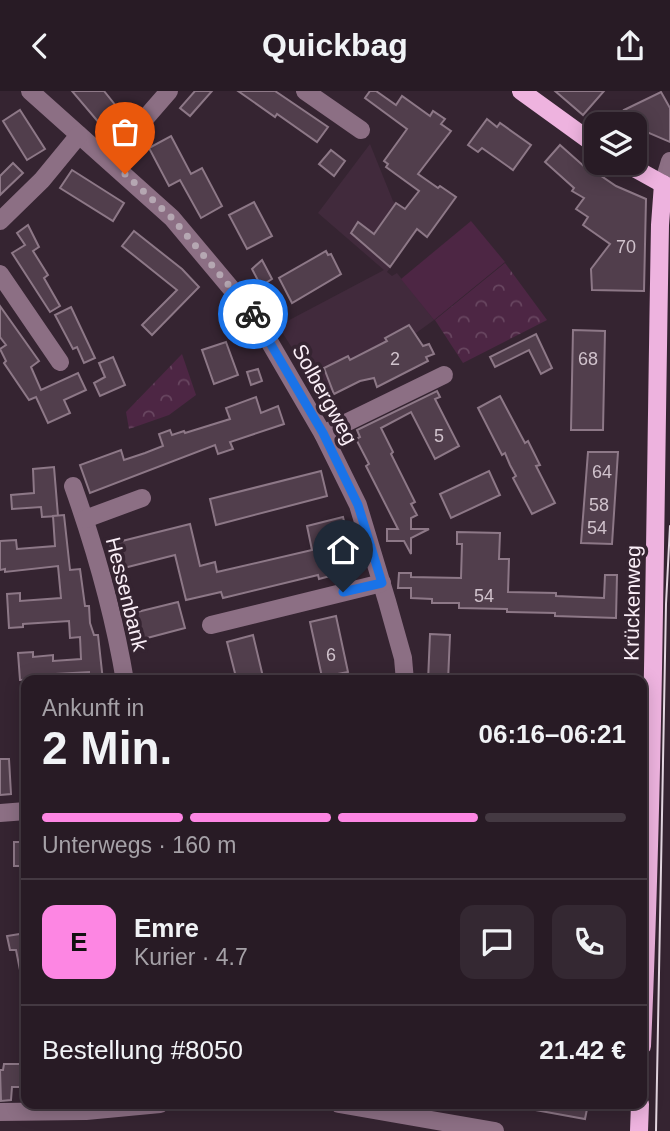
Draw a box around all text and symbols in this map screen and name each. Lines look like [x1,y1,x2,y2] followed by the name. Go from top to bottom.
[21,27,59,65] icon: back
[262,27,408,63] text: Quickbag
[611,27,649,65] icon: share
[95,102,155,174] pin
[584,112,647,175] map controls
[584,112,647,175] button: layers
[106,113,144,151] icon: bag
[616,237,636,257] house number: 70
[218,279,288,349] courier
[234,295,272,333] icon: bike
[288,340,362,448] street label: Solbergweg
[390,349,400,369] house number: 2
[578,349,598,369] house number: 68
[434,426,444,446] house number: 5
[592,462,612,482] house number: 64
[589,495,609,515] house number: 58
[587,518,607,538] house number: 54
[313,520,373,592] pin
[324,531,362,569] icon: home
[102,535,152,654] street label: Hessenbank
[619,545,645,661] street label: Krückenweg
[474,586,494,606] house number: 54
[326,645,336,665] house number: 6
[42,695,144,721] text: Ankunft in
[479,719,626,749] text: 06:16–06:21
[42,722,172,774] text: 2 Min.
[42,832,236,858] text: Unterwegs · 160 m
[460,905,534,979] button: chat
[552,905,626,979] button: phone
[134,913,199,943] text: Emre
[70,927,88,957] text: E
[134,944,248,970] text: Kurier · 4.7
[42,1035,243,1065] text: Bestellung #8050
[539,1035,626,1065] text: 21.42 €

